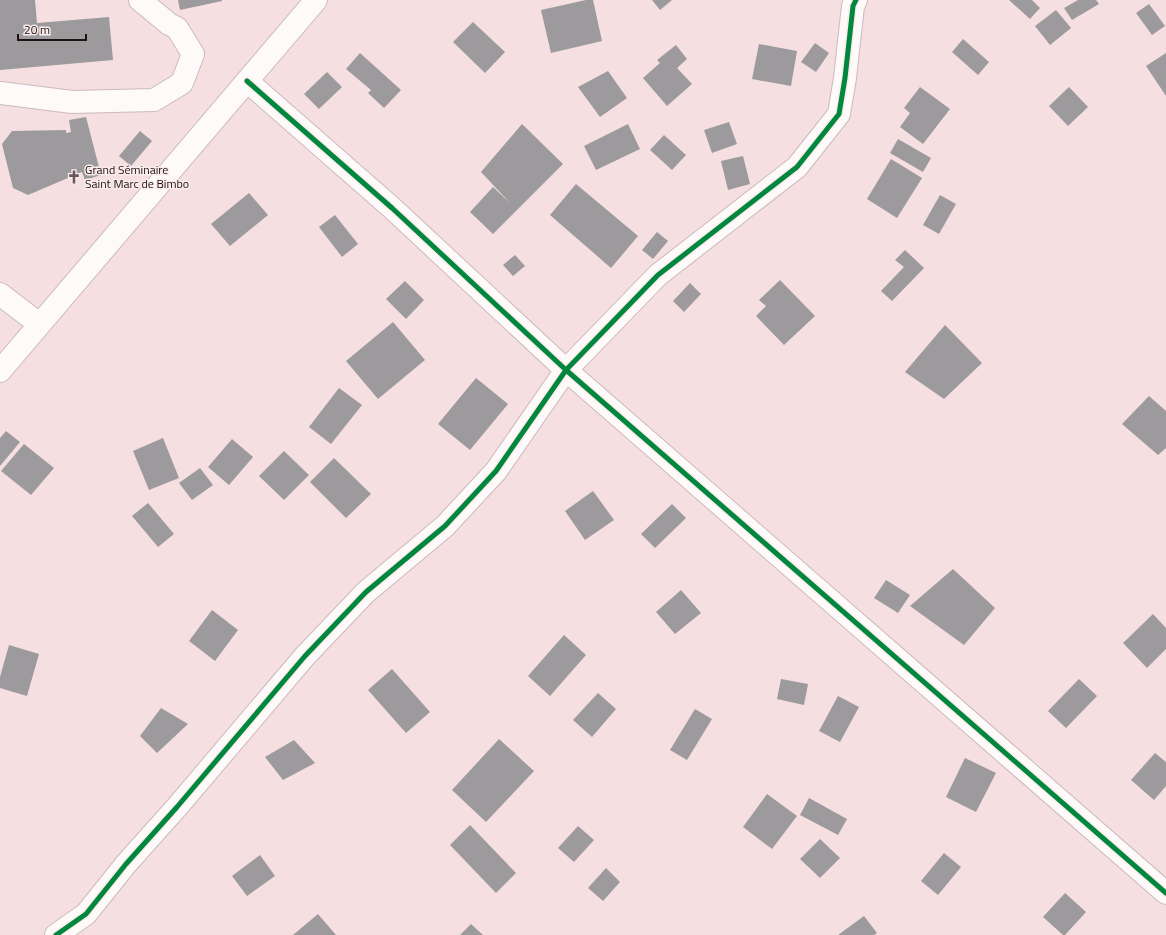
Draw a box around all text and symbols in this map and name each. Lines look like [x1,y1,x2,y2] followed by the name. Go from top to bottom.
[18,16,86,42] scale bar
[24,20,50,39] text: 20 m
[85,160,189,193] place label: Grand Séminaire Saint Marc de Bimbo
[66,169,82,185] church icon: Grand Séminaire Saint Marc de Bimbo

